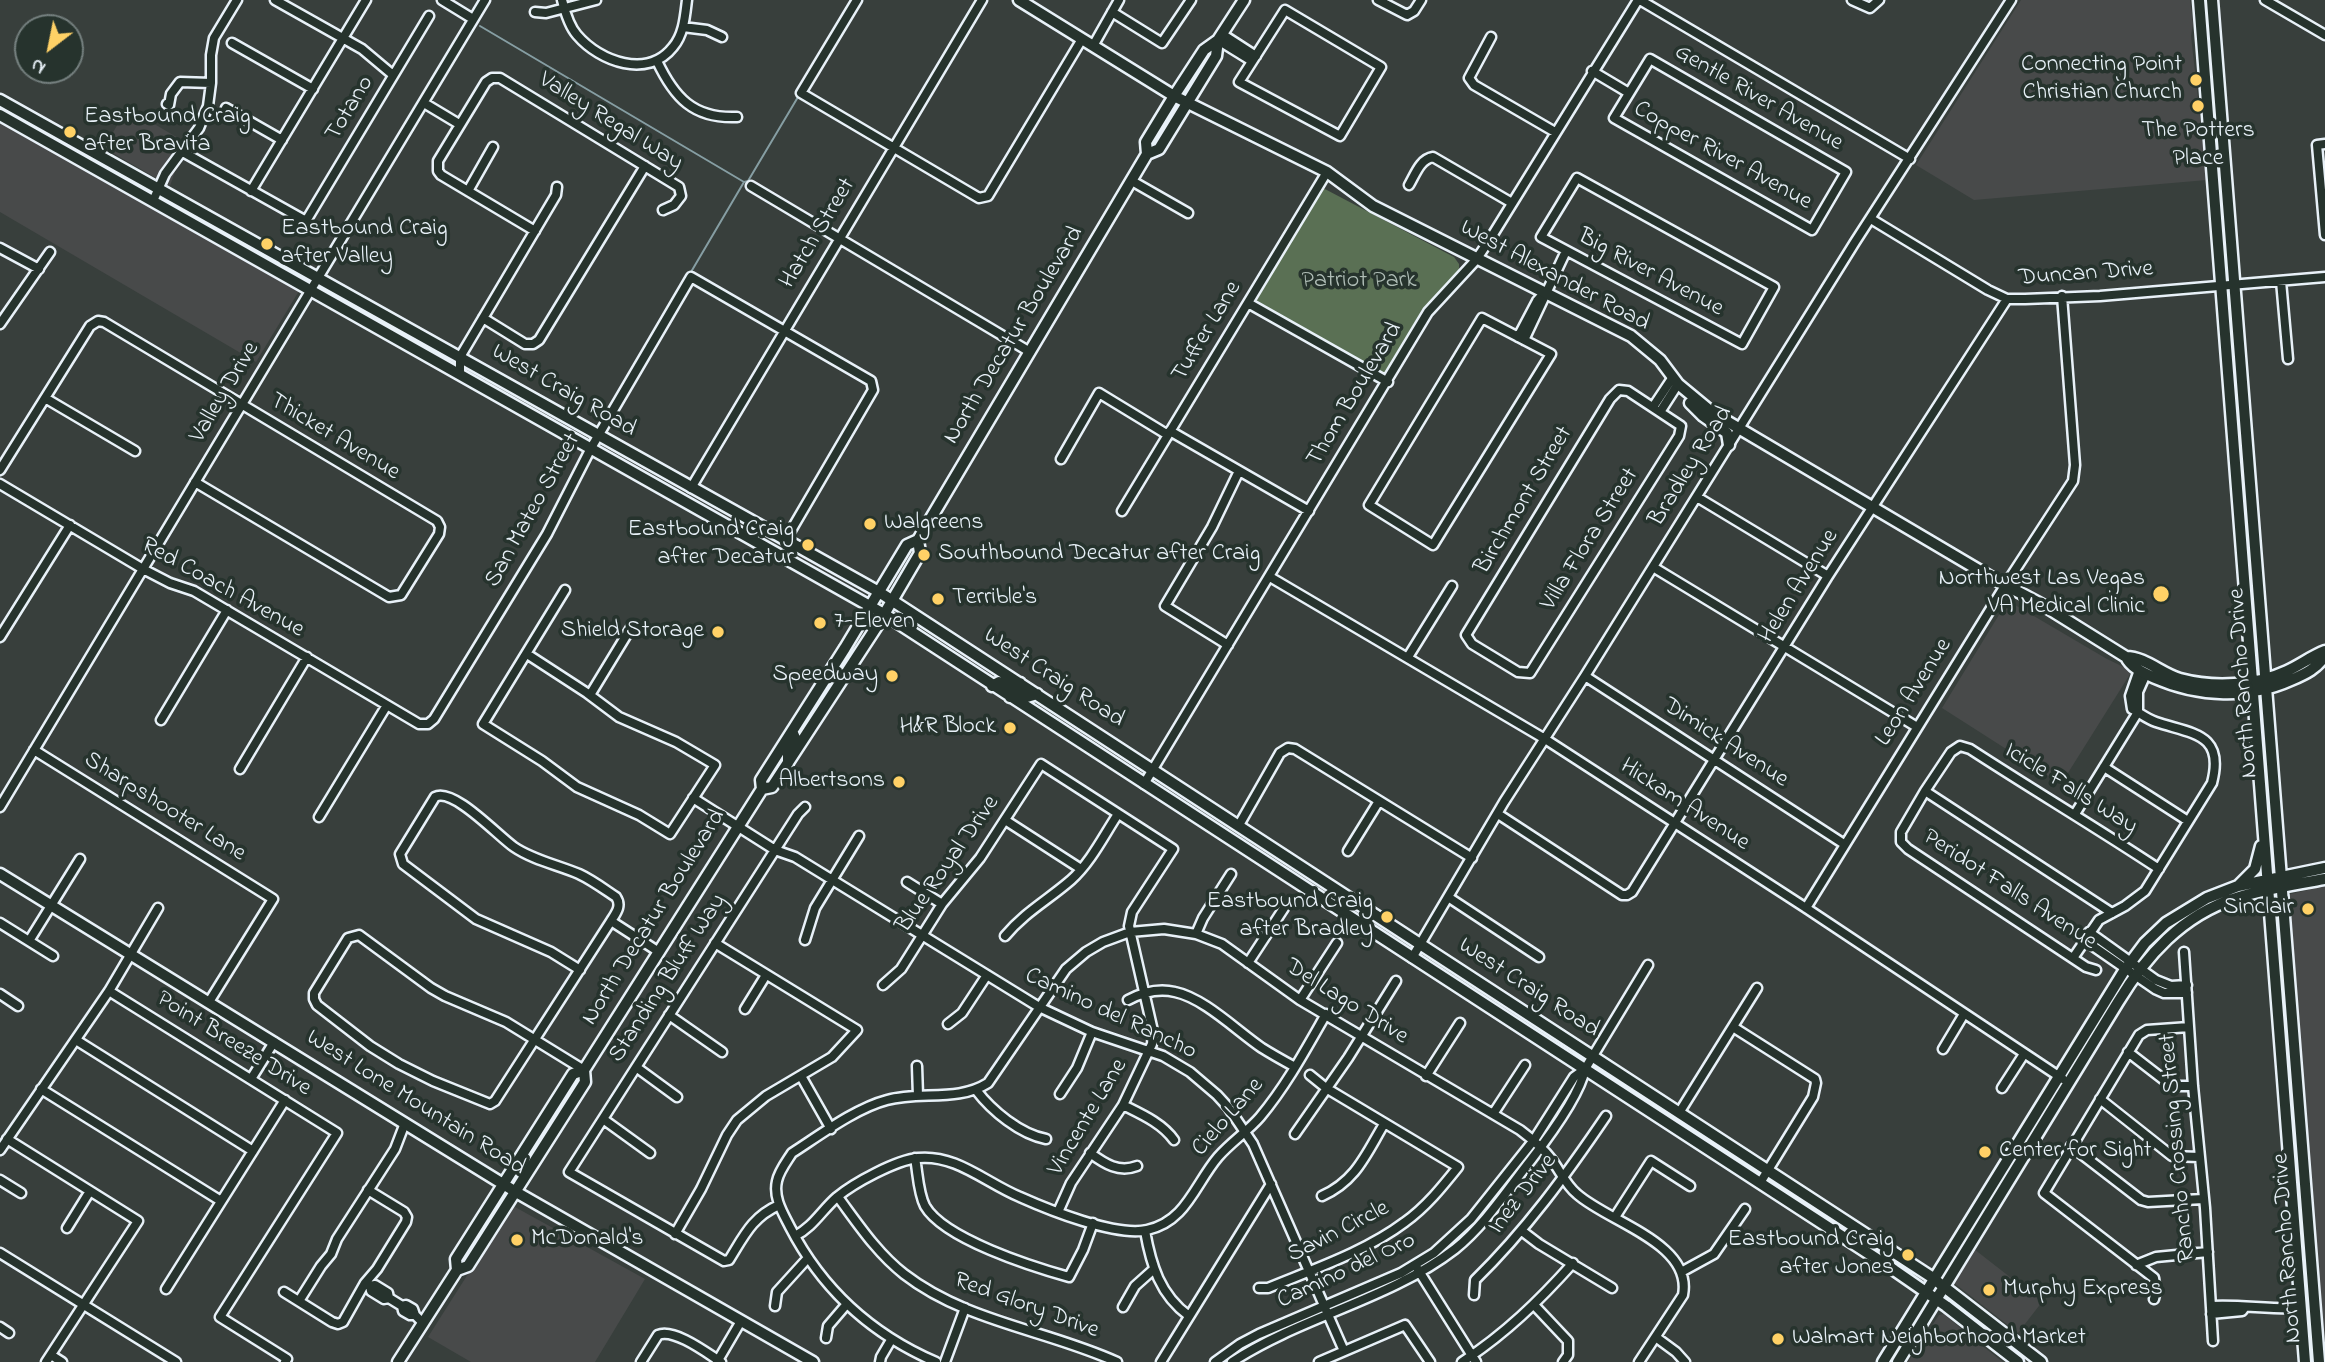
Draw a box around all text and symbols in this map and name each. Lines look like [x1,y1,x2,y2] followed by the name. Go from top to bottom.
[14,14,84,84] north arrow
[1669,39,1847,159] street label: Gentle River Avenue
[26,51,51,80] text: N
[2021,52,2182,108] place label: Connecting Point Christian Church
[532,67,688,179] street label: Valley Regal Way
[320,71,382,147] street label: Totano
[2188,72,2204,88] marker: Connecting Point Christian Church
[1628,96,1816,218] street label: Copper River Avenue
[2190,98,2206,114] marker: The Potters Place
[84,104,251,160] place label: Eastbound Craig after Bravita
[2141,118,2255,174] place label: The Potters Place
[62,124,78,140] marker: Eastbound Craig after Bravita
[775,174,863,294] street label: Hatch Street
[1454,215,1654,339] street label: West Alexander Road
[281,216,448,272] place label: Eastbound Craig after Valley
[939,222,1091,450] street label: North Decatur Boulevard
[1572,224,1728,324] street label: Big River Avenue
[259,236,275,252] marker: Eastbound Craig after Valley
[2018,256,2154,294] street label: Duncan Drive
[1301,268,1417,296] park label: Patriot Park
[1167,277,1249,387] street label: Tuffer Lane
[1302,318,1410,472] street label: Thom Boulevard
[185,337,267,449] street label: Valley Drive
[485,339,641,445] street label: West Craig Road
[263,388,405,488] street label: Thicket Avenue
[1644,402,1740,532] street label: Bradley Road
[1470,422,1580,580] street label: Birchmont Street
[480,429,588,593] street label: San Mateo Street
[1536,463,1646,617] street label: Villa Flora Street
[884,510,983,538] place label: Walgreens
[862,516,878,532] marker: Walgreens
[627,517,794,573] place label: Eastbound Craig after Decatur
[1754,525,1846,649] street label: Helen Avenue
[135,532,309,646] street label: Red Coach Avenue
[800,537,816,553] marker: Eastbound Craig after Decatur
[938,541,1260,569] place label: Southbound Decatur after Craig
[916,547,932,563] marker: Southbound Decatur after Craig
[1939,566,2145,622] place label: Northwest Las Vegas VA Medical Clinic
[2151,584,2171,604] marker: Northwest Las Vegas VA Medical Clinic
[952,585,1037,613] place label: Terrible's
[2224,587,2266,779] street label: North Rancho Drive
[930,591,946,607] marker: Terrible's
[834,609,915,637] place label: 7-Eleven
[812,615,828,631] marker: 7-Eleven
[561,618,704,646] place label: Shield Storage
[977,623,1129,735] street label: West Craig Road
[710,624,726,640] marker: Shield Storage
[1871,634,1959,752] street label: Leon Avenue
[772,662,878,690] place label: Speedway
[884,668,900,684] marker: Speedway
[1657,693,1793,795] street label: Dimick Avenue
[899,714,996,742] place label: H&R Block
[1002,720,1018,736] marker: H&R Block
[1998,738,2142,842] street label: Icicle Falls Way
[78,747,250,869] street label: Sharpshooter Lane
[1614,753,1754,859] street label: Hickam Avenue
[779,768,885,796] place label: Albertsons
[891,774,907,790] marker: Albertsons
[891,791,1007,939] street label: Blue Royal Drive
[577,805,733,1031] street label: North Decatur Boulevard
[1917,824,2101,958] street label: Peridot Falls Avenue
[604,889,734,1069] street label: Standing Bluff Way
[1206,889,1373,945] place label: Eastbound Craig after Bradley
[2223,895,2294,923] place label: Sinclair
[2300,901,2316,917] marker: Sinclair
[1379,909,1395,925] marker: Eastbound Craig after Bradley
[1452,933,1604,1045] street label: West Craig Road
[1279,954,1413,1052] street label: Del Lago Drive
[1020,963,1200,1067] street label: Camino del Rancho
[150,986,316,1104] street label: Point Breeze Drive
[300,1025,530,1183] street label: West Lone Mountain Road
[2155,1032,2203,1264] street label: Rancho Crossing Street
[1043,1054,1135,1182] street label: Vincente Lane
[1187,1073,1271,1163] street label: Cielo Lane
[1999,1138,2152,1166] place label: Center for Sight
[1977,1144,1993,1160] marker: Center for Sight
[1484,1149,1564,1241] street label: Inez Drive
[2268,1152,2310,1344] street label: North Rancho Drive
[1283,1195,1395,1271] street label: Savin Circle
[531,1226,643,1254] place label: McDonald's
[1273,1227,1421,1317] street label: Camino del Oro
[1727,1227,1894,1283] place label: Eastbound Craig after Jones
[509,1232,525,1248] marker: McDonald's
[1900,1247,1916,1263] marker: Eastbound Craig after Jones
[950,1267,1102,1347] street label: Red Glory Drive
[2003,1276,2163,1304] place label: Murphy Express
[1981,1282,1997,1298] marker: Murphy Express
[1792,1325,2086,1353] place label: Walmart Neighborhood Market
[1770,1331,1786,1347] marker: Walmart Neighborhood Market

